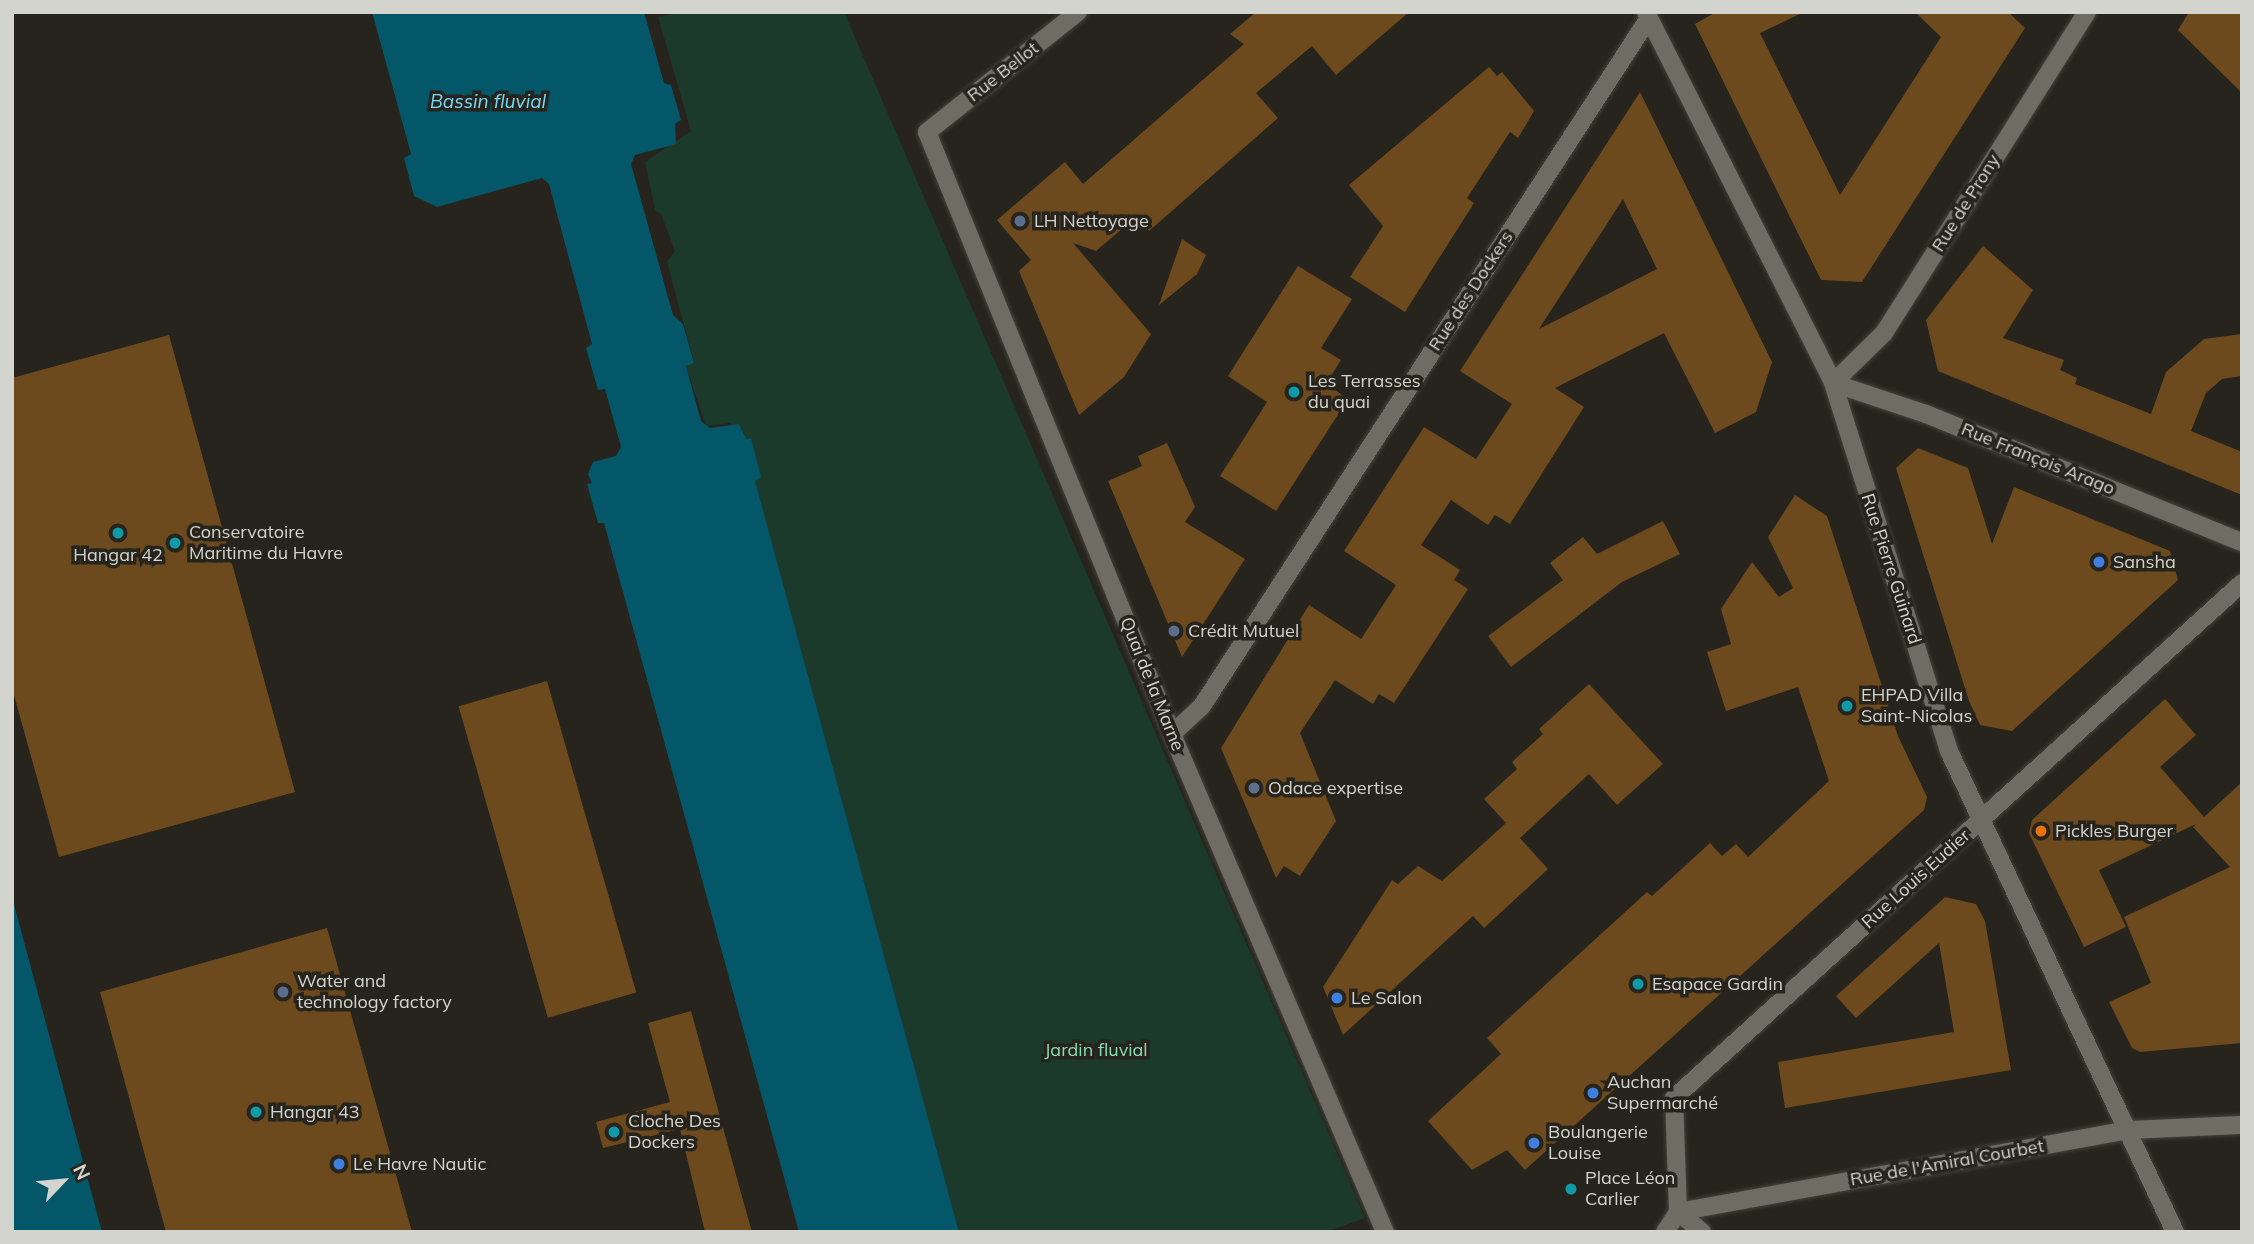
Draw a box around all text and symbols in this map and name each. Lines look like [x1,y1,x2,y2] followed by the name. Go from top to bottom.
[963,38,1043,106] street label: Rue Bellot
[430,91,546,113] water label: Bassin fluvial
[1927,150,2005,256] street label: Rue de Prony
[1034,210,1149,232] place label: LH Nettoyage
[1012,213,1028,229] marker: LH Nettoyage
[1424,227,1518,355] street label: Rue des Dockers
[1308,371,1421,414] place label: Les Terrasses du quai
[1286,384,1302,400] marker: Les Terrasses du quai
[1958,418,2118,500] street label: Rue François Arago
[1856,491,1926,647] street label: Rue Pierre Guinard
[189,522,343,564] place label: Conservatoire Maritime du Havre
[110,525,126,541] marker: Hangar 42
[167,535,183,551] marker: Conservatoire Maritime du Havre
[73,544,163,566] place label: Hangar 42
[2113,551,2176,573] place label: Sansha
[2091,554,2107,570] marker: Sansha
[1115,614,1189,754] street label: Quai de la Marne
[1188,620,1299,642] place label: Crédit Mutuel
[1166,623,1182,639] marker: Crédit Mutuel
[1861,685,1972,728] place label: EHPAD Villa Saint-Nicolas
[1839,698,1855,714] marker: EHPAD Villa Saint-Nicolas
[1268,777,1403,799] place label: Odace expertise
[1246,780,1262,796] marker: Odace expertise
[2055,820,2173,842] place label: Pickles Burger
[2033,823,2049,839] marker: Pickles Burger
[1857,825,1975,933] street label: Rue Louis Eudier
[297,971,452,1014] place label: Water and technology factory
[1652,973,1783,995] place label: Esapace Gardin
[1630,976,1646,992] marker: Esapace Gardin
[275,984,291,1000] marker: Water and technology factory
[1351,987,1422,1009] place label: Le Salon
[1329,990,1345,1006] marker: Le Salon
[1044,1039,1148,1061] park label: Jardin fluvial
[1607,1072,1718,1114] place label: Auchan Supermarché
[1585,1085,1601,1101] marker: Auchan Supermarché
[270,1101,360,1123] place label: Hangar 43
[248,1104,264,1120] marker: Hangar 43
[628,1111,721,1154] place label: Cloche Des Dockers
[1548,1122,1648,1164] place label: Boulangerie Louise
[606,1124,622,1140] marker: Cloche Des Dockers
[1526,1135,1542,1151] marker: Boulangerie Louise
[1849,1135,2045,1191] street label: Rue de l'Amiral Courbet
[28,1146,98,1216] north arrow
[353,1153,486,1175] place label: Le Havre Nautic
[331,1156,347,1172] marker: Le Havre Nautic
[68,1160,96,1184] text: N
[1585,1168,1675,1210] place label: Place Léon Carlier
[1563,1181,1579,1197] marker: Place Léon Carlier

